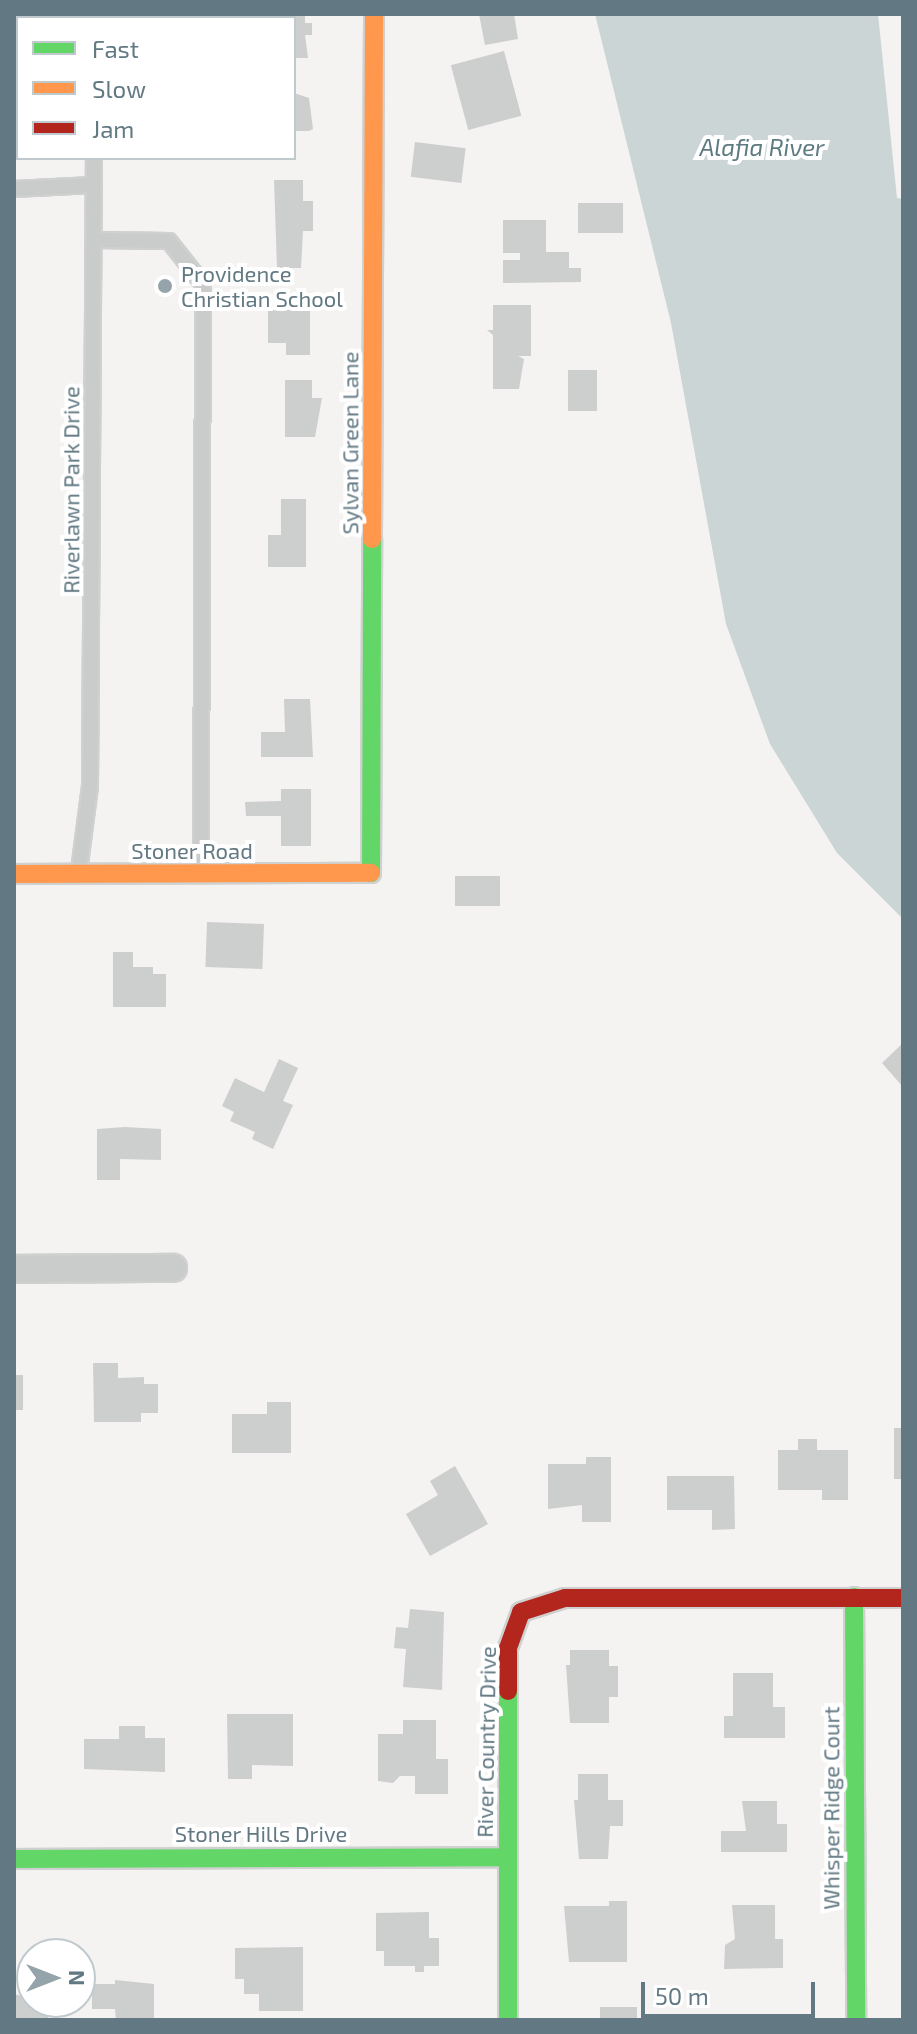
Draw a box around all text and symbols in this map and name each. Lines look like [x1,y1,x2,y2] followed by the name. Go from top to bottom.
[16,16,296,160] legend
[92,34,139,63] text: Fast
[92,74,146,103] text: Slow
[92,114,134,143] text: Jam
[699,133,825,161] water label: Alafia River
[181,260,343,312] place label: Providence Christian School
[156,277,174,295] marker: Providence Christian School
[337,352,363,534] street label: Sylvan Green Lane
[58,386,84,594] street label: Riverlawn Park Drive
[131,838,253,864] street label: Stoner Road
[471,1646,501,1838] street label: River Country Drive
[818,1706,844,1910] street label: Whisper Ridge Court
[175,1821,347,1847] street label: Stoner Hills Drive
[16,1938,96,2018] north arrow
[645,1966,819,2016] scale bar
[65,1970,91,1986] text: N
[655,1981,709,2010] text: 50 m

